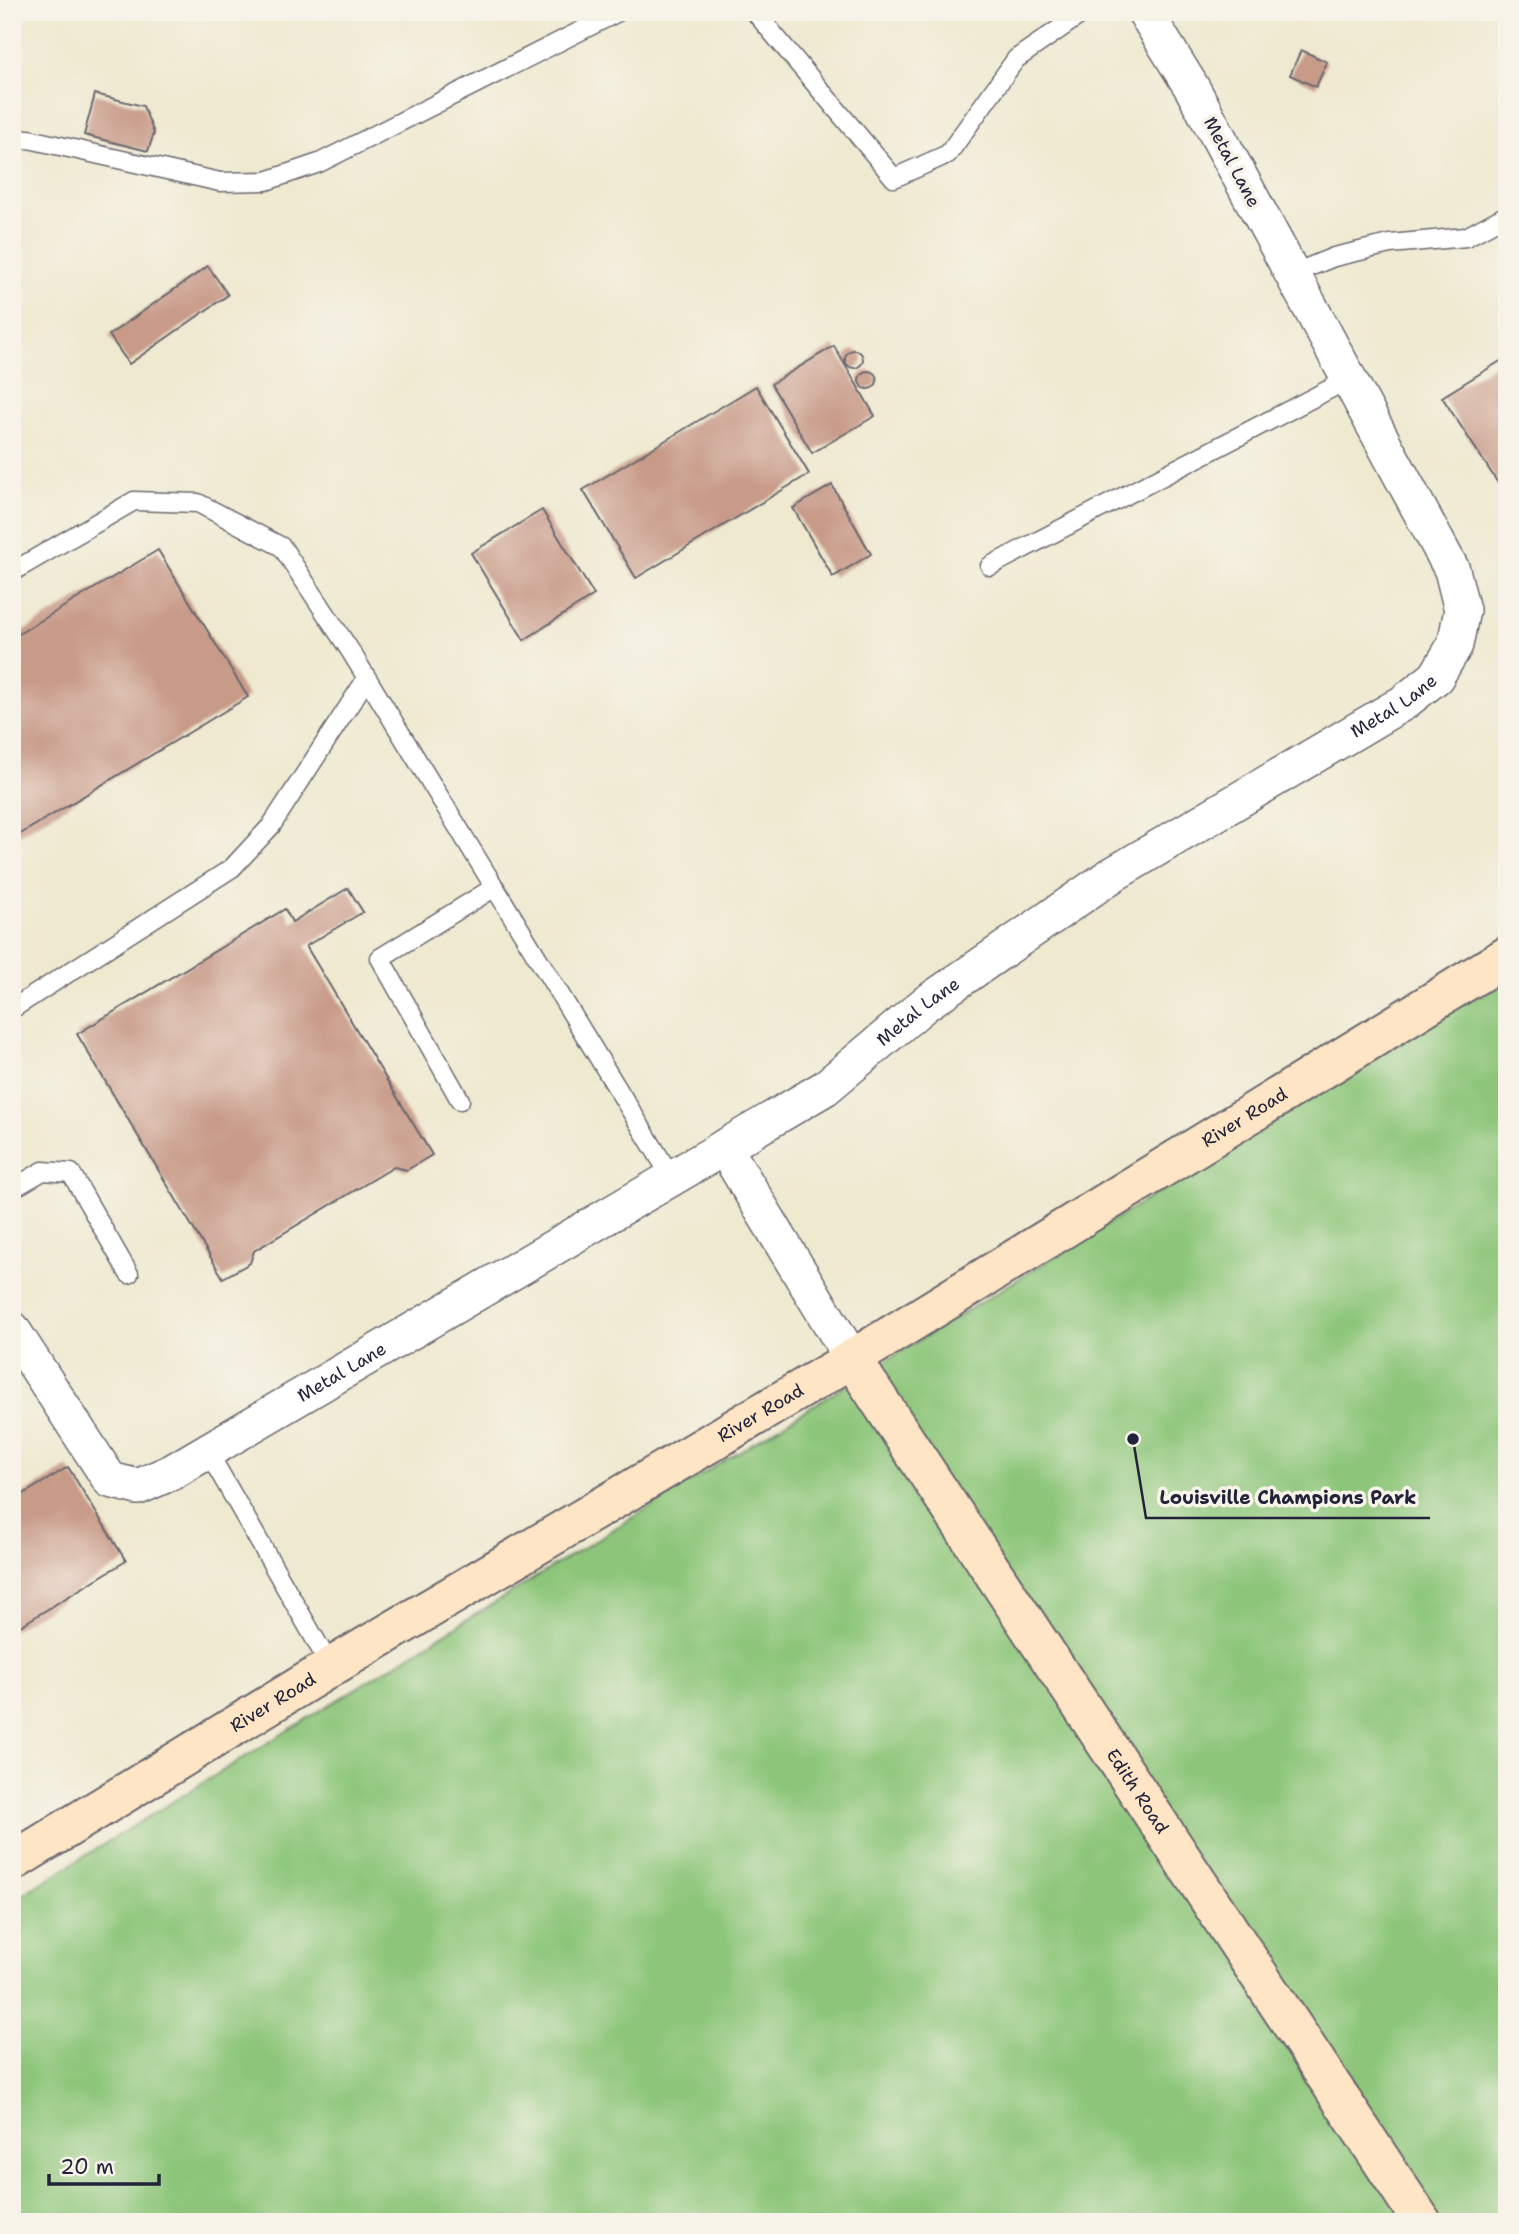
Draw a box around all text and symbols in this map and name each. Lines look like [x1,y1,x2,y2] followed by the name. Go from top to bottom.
[1198,113,1266,211] street label: Metal Lane
[1346,669,1442,743] street label: Metal Lane
[871,972,964,1052] street label: Metal Lane
[1197,1082,1292,1153] street label: River Road
[293,1337,391,1408] street label: Metal Lane
[713,1378,808,1448] street label: River Road
[1146,1478,1430,1518] callout: Louisville Champions Park
[1160,1485,1416,1510] text: Louisville Champions Park
[226,1667,320,1738] street label: River Road
[1101,1744,1174,1838] street label: Edith Road
[49,2143,159,2187] scale bar
[60,2153,114,2181] text: 20 m

